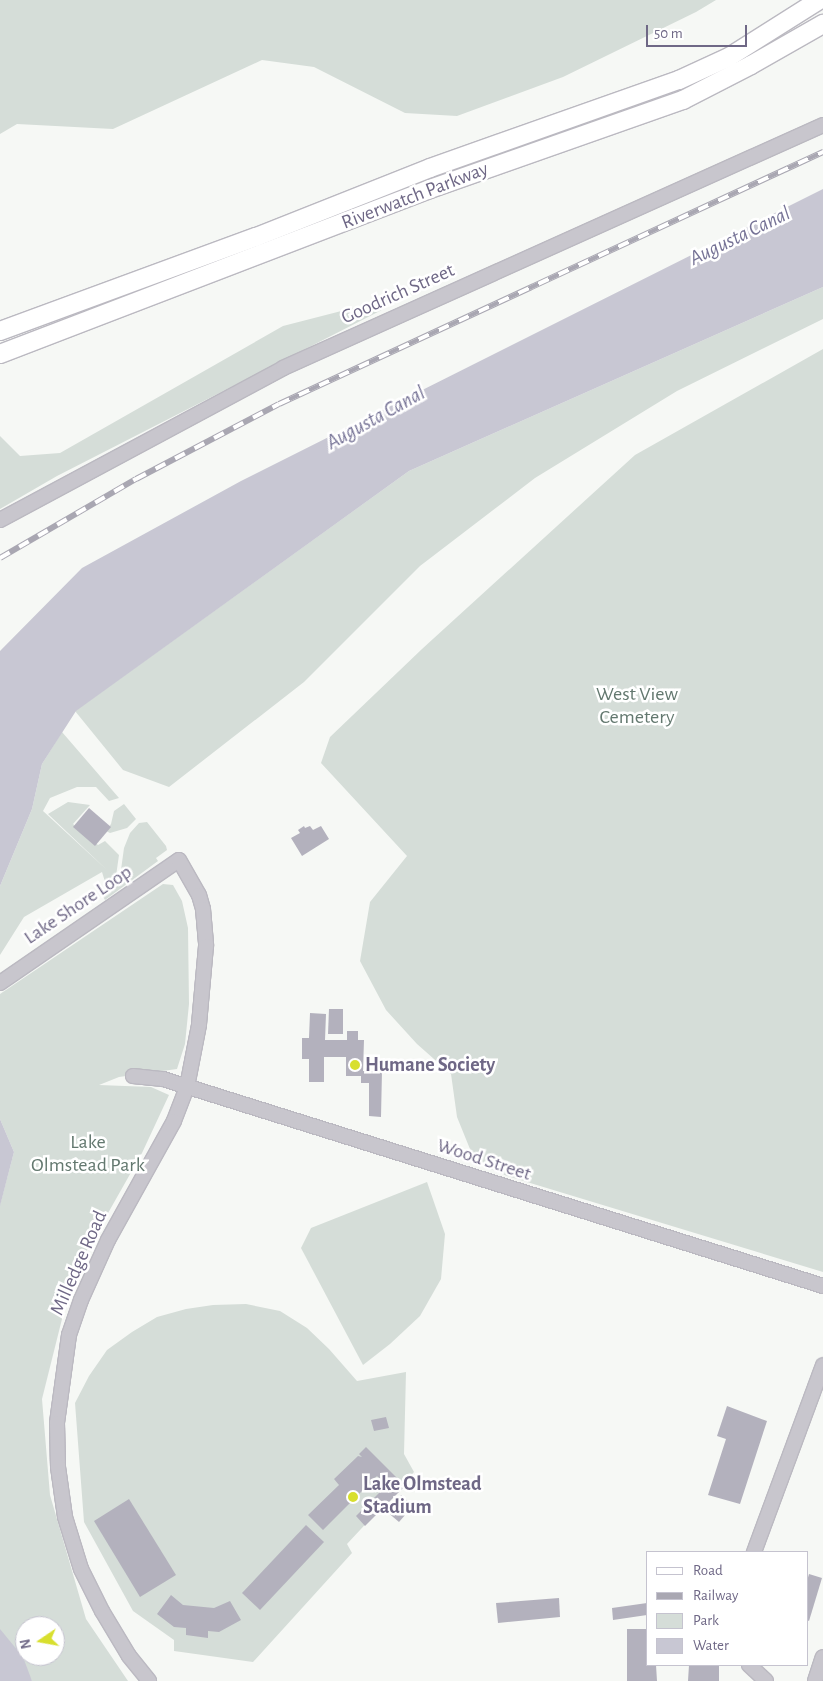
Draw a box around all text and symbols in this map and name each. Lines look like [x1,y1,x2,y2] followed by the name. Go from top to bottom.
[648,15,749,47] scale bar
[654,26,683,41] text: 50 m
[338,157,492,235] street label: Riverwatch Parkway
[685,201,795,271] water label: Augusta Canal
[338,258,458,330] street label: Goodrich Street
[322,380,430,456] water label: Augusta Canal
[596,682,678,729] park label: West View Cemetery
[19,860,137,950] street label: Lake Shore Loop
[365,1053,495,1077] place label: Humane Society
[349,1059,361,1071] marker: Humane Society
[31,1131,145,1178] park label: Lake Olmstead Park
[434,1134,534,1186] street label: Wood Street
[45,1207,113,1319] street label: Milledge Road
[363,1473,481,1520] place label: Lake Olmstead Stadium
[347,1491,359,1503] marker: Lake Olmstead Stadium
[646,1551,808,1666] legend
[693,1563,723,1578] text: Road
[693,1588,738,1603] text: Railway
[693,1613,719,1628] text: Park
[15,1616,65,1666] north arrow
[18,1638,34,1650] text: N
[693,1638,729,1653] text: Water

